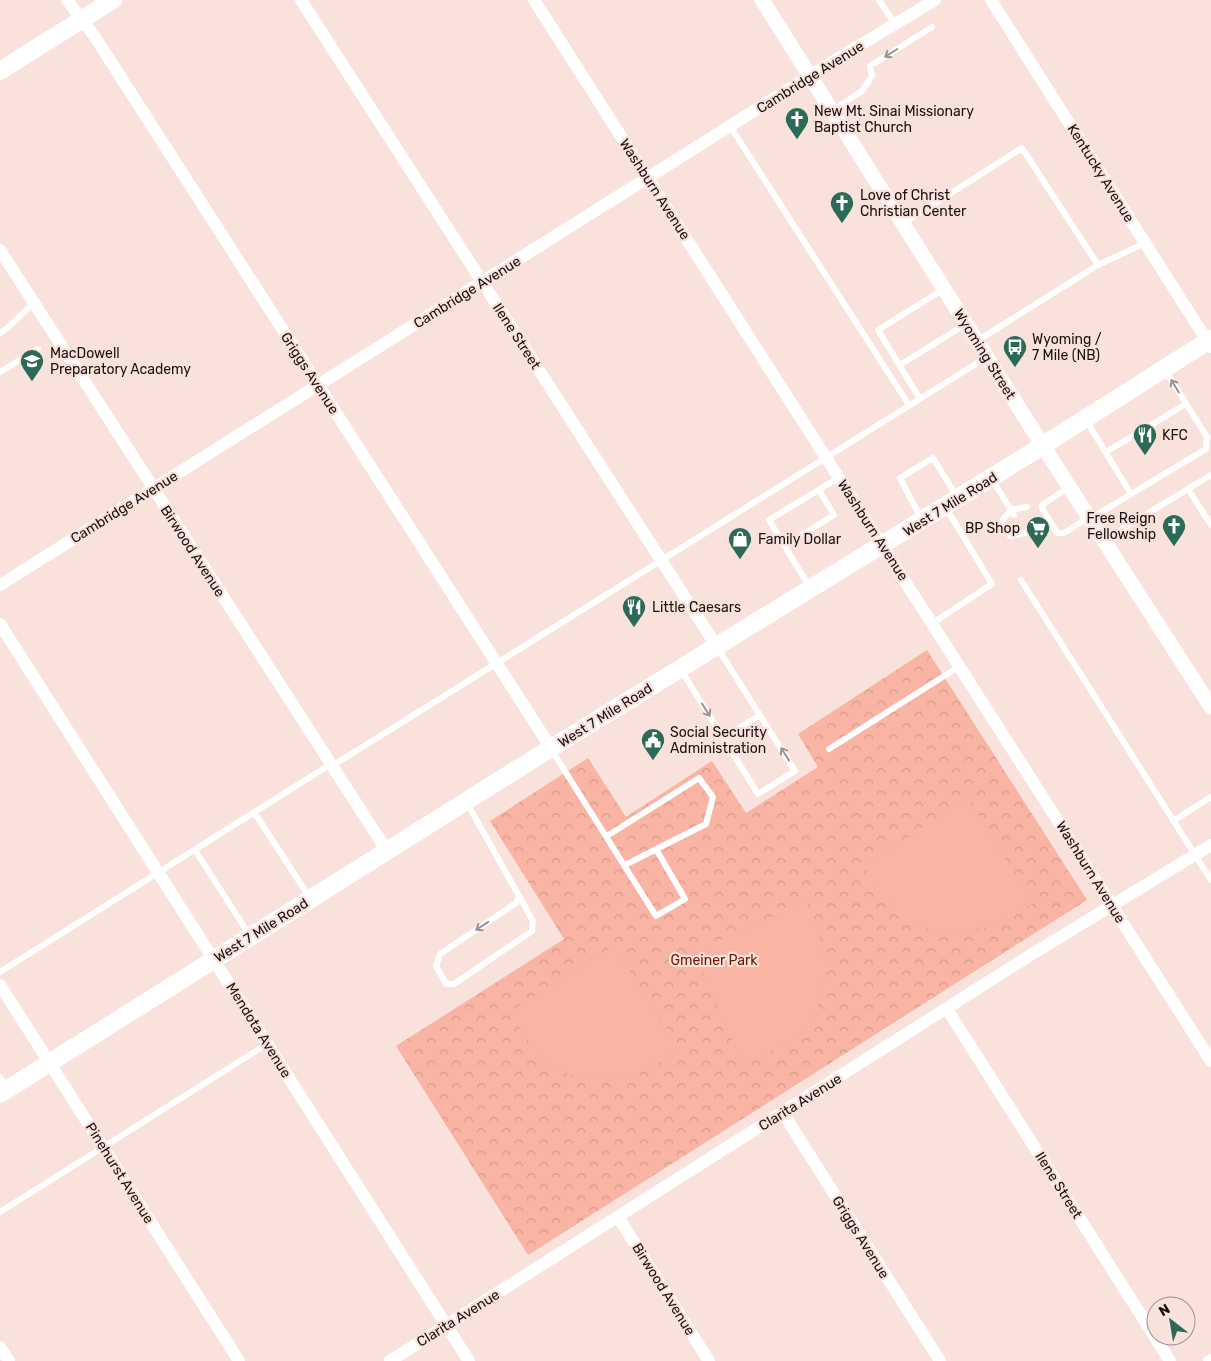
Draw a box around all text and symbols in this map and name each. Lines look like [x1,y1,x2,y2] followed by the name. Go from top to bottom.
[754,38,867,117] street label: Cambridge Avenue
[884,48,898,58] one-way arrow
[814,103,974,136] place label: New Mt. Sinai Missionary Baptist Church
[784,106,810,140] church icon: New Mt. Sinai Missionary Baptist Church
[1064,121,1138,226] street label: Kentucky Avenue
[616,136,694,243] street label: Washburn Avenue
[860,187,967,220] place label: Love of Christ Christian Center
[829,190,855,224] church icon: Love of Christ Christian Center
[411,253,524,332] street label: Cambridge Avenue
[489,300,544,373] street label: Ilene Street
[950,306,1019,403] street label: Wyoming Street
[277,329,342,418] street label: Griggs Avenue
[1032,331,1102,364] place label: Wyoming / 7 Mile (NB)
[1002,334,1028,368] bus stop icon: Wyoming / 7 Mile (NB)
[50,345,191,378] place label: MacDowell Preparatory Academy
[19,348,45,382] school or university icon: MacDowell Preparatory Academy
[1170,380,1180,394] one-way arrow
[1132,422,1158,456] restaurant icon: KFC
[1162,427,1188,444] place label: KFC
[68,468,181,547] street label: Cambridge Avenue
[900,469,1000,540] street label: West 7 Mile Road
[834,477,912,584] street label: Washburn Avenue
[157,502,229,600] street label: Birwood Avenue
[1087,510,1156,543] place label: Free Reign Fellowship
[1161,513,1187,547] church icon: Free Reign Fellowship
[1025,515,1051,549] supermarket icon: BP Shop
[965,520,1020,537] place label: BP Shop
[727,526,753,560] shop icon: Family Dollar
[758,531,842,548] place label: Family Dollar
[621,594,647,628] restaurant icon: Little Caesars
[652,599,741,616] place label: Little Caesars
[555,680,655,751] street label: West 7 Mile Road
[701,703,711,717] one-way arrow
[670,724,767,757] place label: Social Security Administration
[640,727,666,761] public building icon: Social Security Administration
[780,748,790,762] one-way arrow
[1052,818,1129,926] street label: Washburn Avenue
[211,895,311,966] street label: West 7 Mile Road
[475,921,489,931] one-way arrow
[670,952,758,969] park label: Gmeiner Park
[222,980,295,1081] street label: Mendota Avenue
[756,1070,845,1135] street label: Clarita Avenue
[82,1120,158,1227] street label: Pinehurst Avenue
[1031,1149,1086,1222] street label: Ilene Street
[828,1193,893,1282] street label: Griggs Avenue
[628,1240,699,1339] street label: Birwood Avenue
[414,1286,503,1351] street label: Clarita Avenue
[1146,1296,1196,1346] north arrow
[1156,1300,1173,1320] text: N

